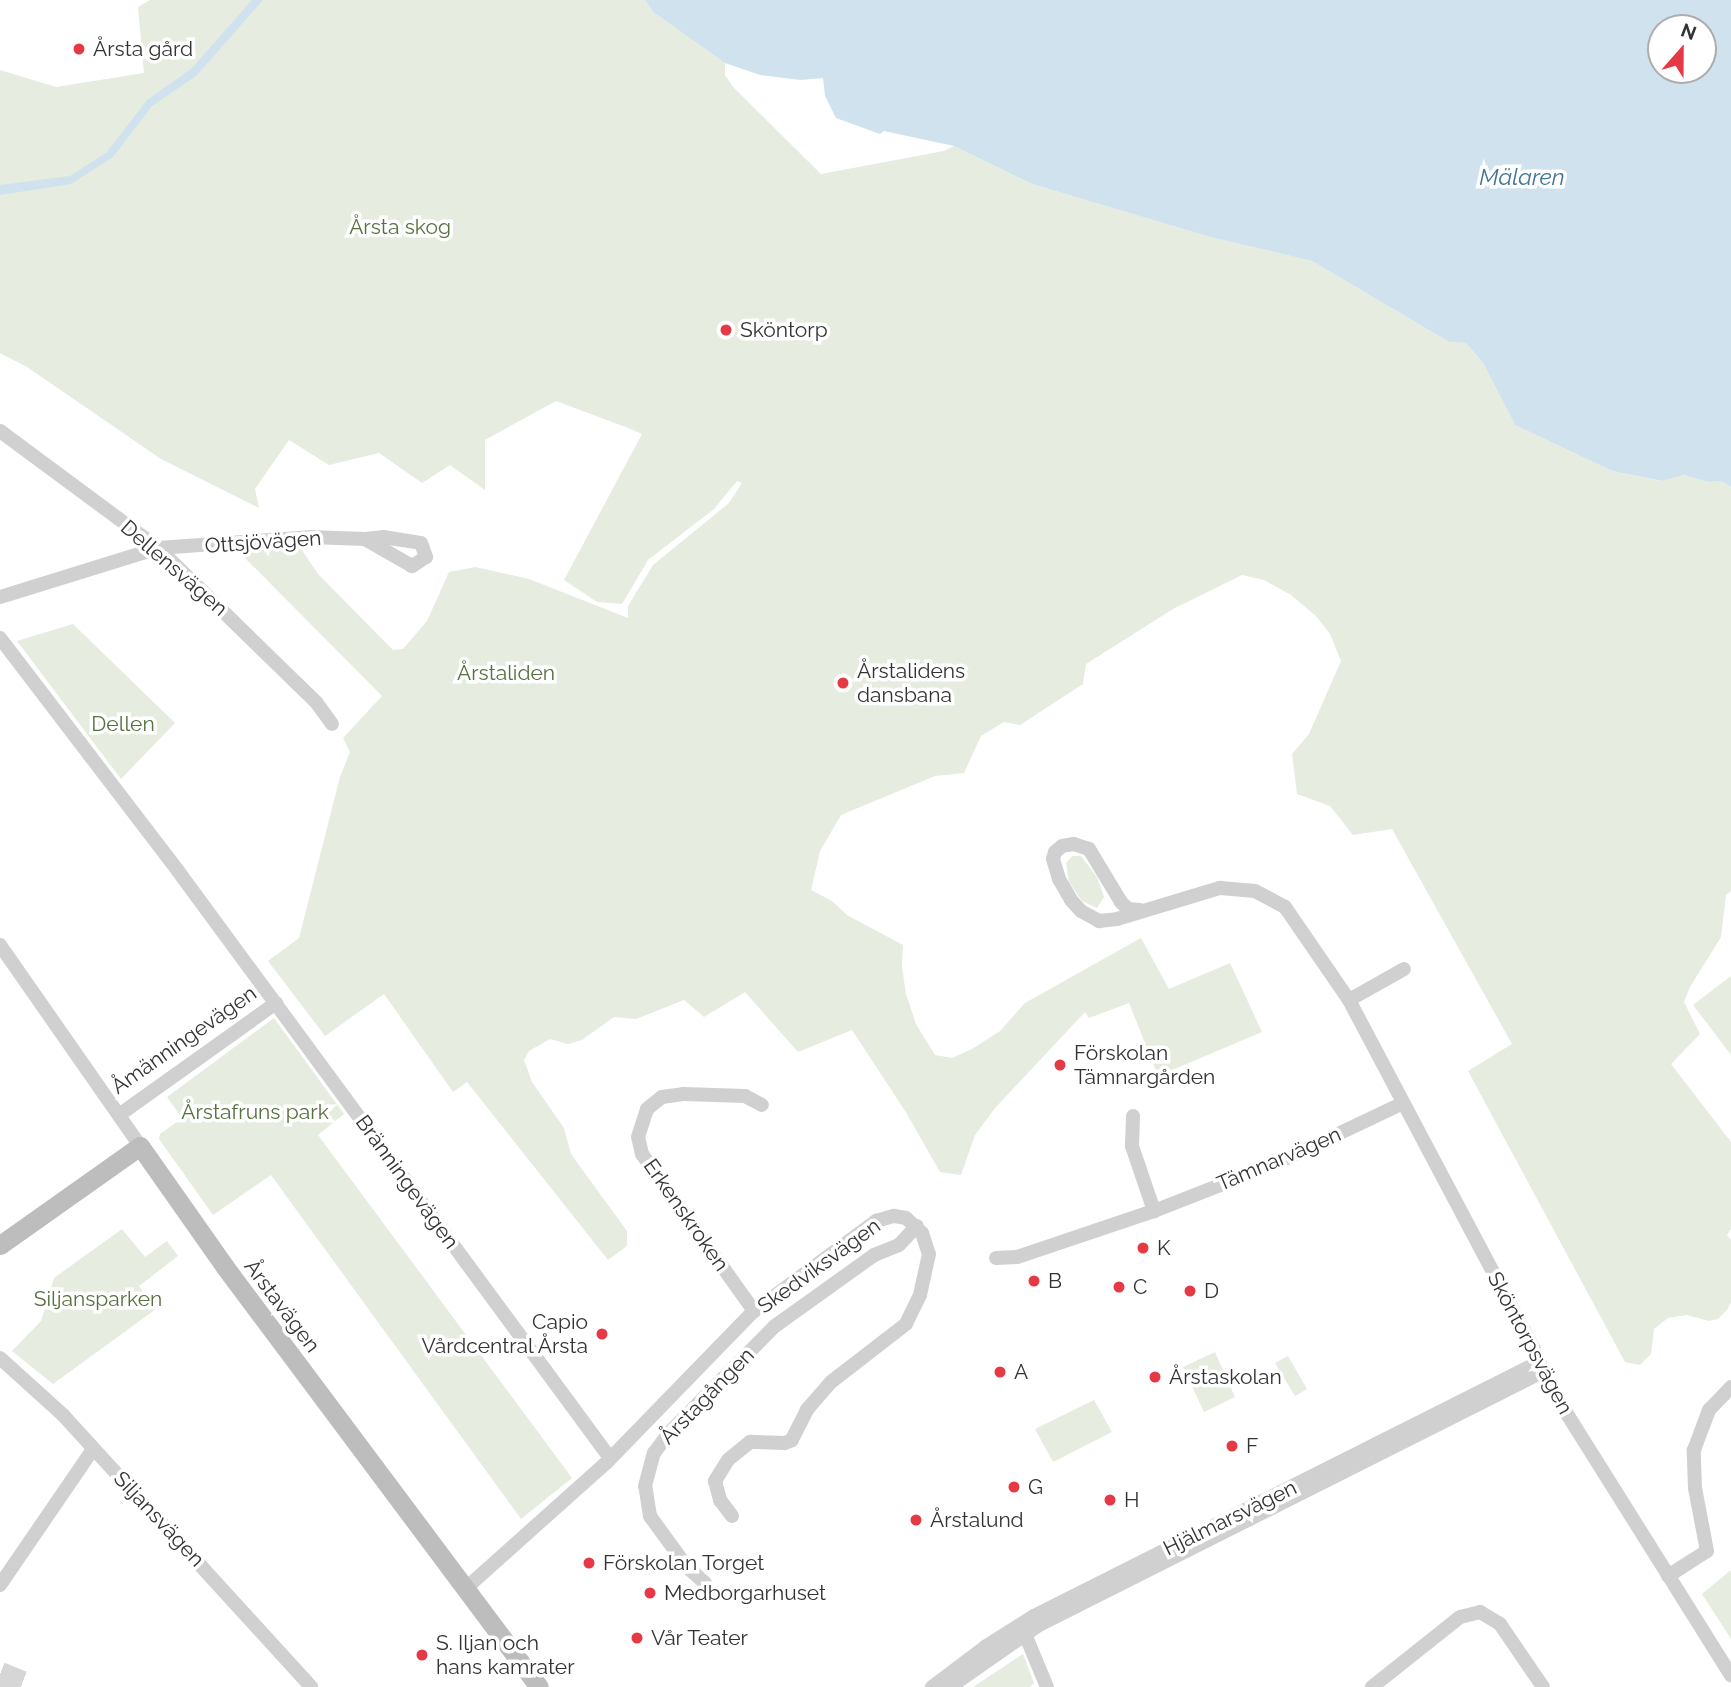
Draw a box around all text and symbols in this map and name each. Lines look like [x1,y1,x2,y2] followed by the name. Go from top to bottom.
[1647,14,1717,84] north arrow
[1678,18,1700,44] text: N
[93,36,193,62] place label: Årsta gård
[71,41,87,57] marker: Årsta gård
[1479,163,1565,191] water label: Mälaren
[349,214,451,240] park label: Årsta skog
[740,317,828,343] place label: Sköntorp
[718,322,734,338] marker: Sköntorp
[115,515,233,621] street label: Dellensvägen
[204,525,322,559] street label: Ottsjövägen
[857,658,965,708] place label: Årstalidens dansbana
[457,660,555,686] park label: Årstaliden
[835,675,851,691] marker: Årstalidens dansbana
[91,711,155,737] park label: Dellen
[107,981,261,1099] street label: Åmänningevägen
[1074,1040,1215,1090] place label: Förskolan Tämnargården
[1052,1057,1068,1073] marker: Förskolan Tämnargården
[181,1099,329,1125] park label: Årstafruns park
[350,1110,464,1254] street label: Bränningevägen
[1213,1122,1345,1196] street label: Tämnarvägen
[638,1154,734,1276] street label: Erkenskroken
[753,1213,885,1319] street label: Skedviksvägen
[1157,1235,1171,1261] place label: K
[1135,1240,1151,1256] marker: K
[239,1255,325,1357] street label: Årstavägen
[1048,1268,1062,1294] place label: B
[1482,1268,1578,1418] street label: Sköntorpsvägen
[1026,1273,1042,1289] marker: B
[1133,1274,1147,1300] place label: C
[1204,1278,1219,1304] place label: D
[1111,1279,1127,1295] marker: C
[1182,1283,1198,1299] marker: D
[34,1286,162,1312] park label: Siljansparken
[420,1309,588,1359] place label: Capio Vårdcentral Årsta
[594,1326,610,1342] marker: Capio Vårdcentral Årsta
[655,1343,759,1449] street label: Årstagången
[1014,1359,1028,1385] place label: A
[992,1364,1008,1380] marker: A
[1169,1364,1282,1390] place label: Årstaskolan
[1147,1369,1163,1385] marker: Årstaskolan
[1246,1433,1258,1459] place label: F
[1224,1438,1240,1454] marker: F
[108,1466,210,1572] street label: Siljansvägen
[1028,1474,1043,1500] place label: G
[1159,1475,1301,1561] street label: Hjälmarsvägen
[1006,1479,1022,1495] marker: G
[1124,1487,1139,1513] place label: H
[1102,1492,1118,1508] marker: H
[930,1507,1024,1533] place label: Årstalund
[908,1512,924,1528] marker: Årstalund
[603,1550,765,1576] place label: Förskolan Torget
[581,1555,597,1571] marker: Förskolan Torget
[664,1580,826,1606] place label: Medborgarhuset
[642,1585,658,1601] marker: Medborgarhuset
[651,1625,749,1651] place label: Vår Teater
[436,1630,574,1680] place label: S. Iljan och hans kamrater
[629,1630,645,1646] marker: Vår Teater
[414,1647,430,1663] marker: S. Iljan och hans kamrater

